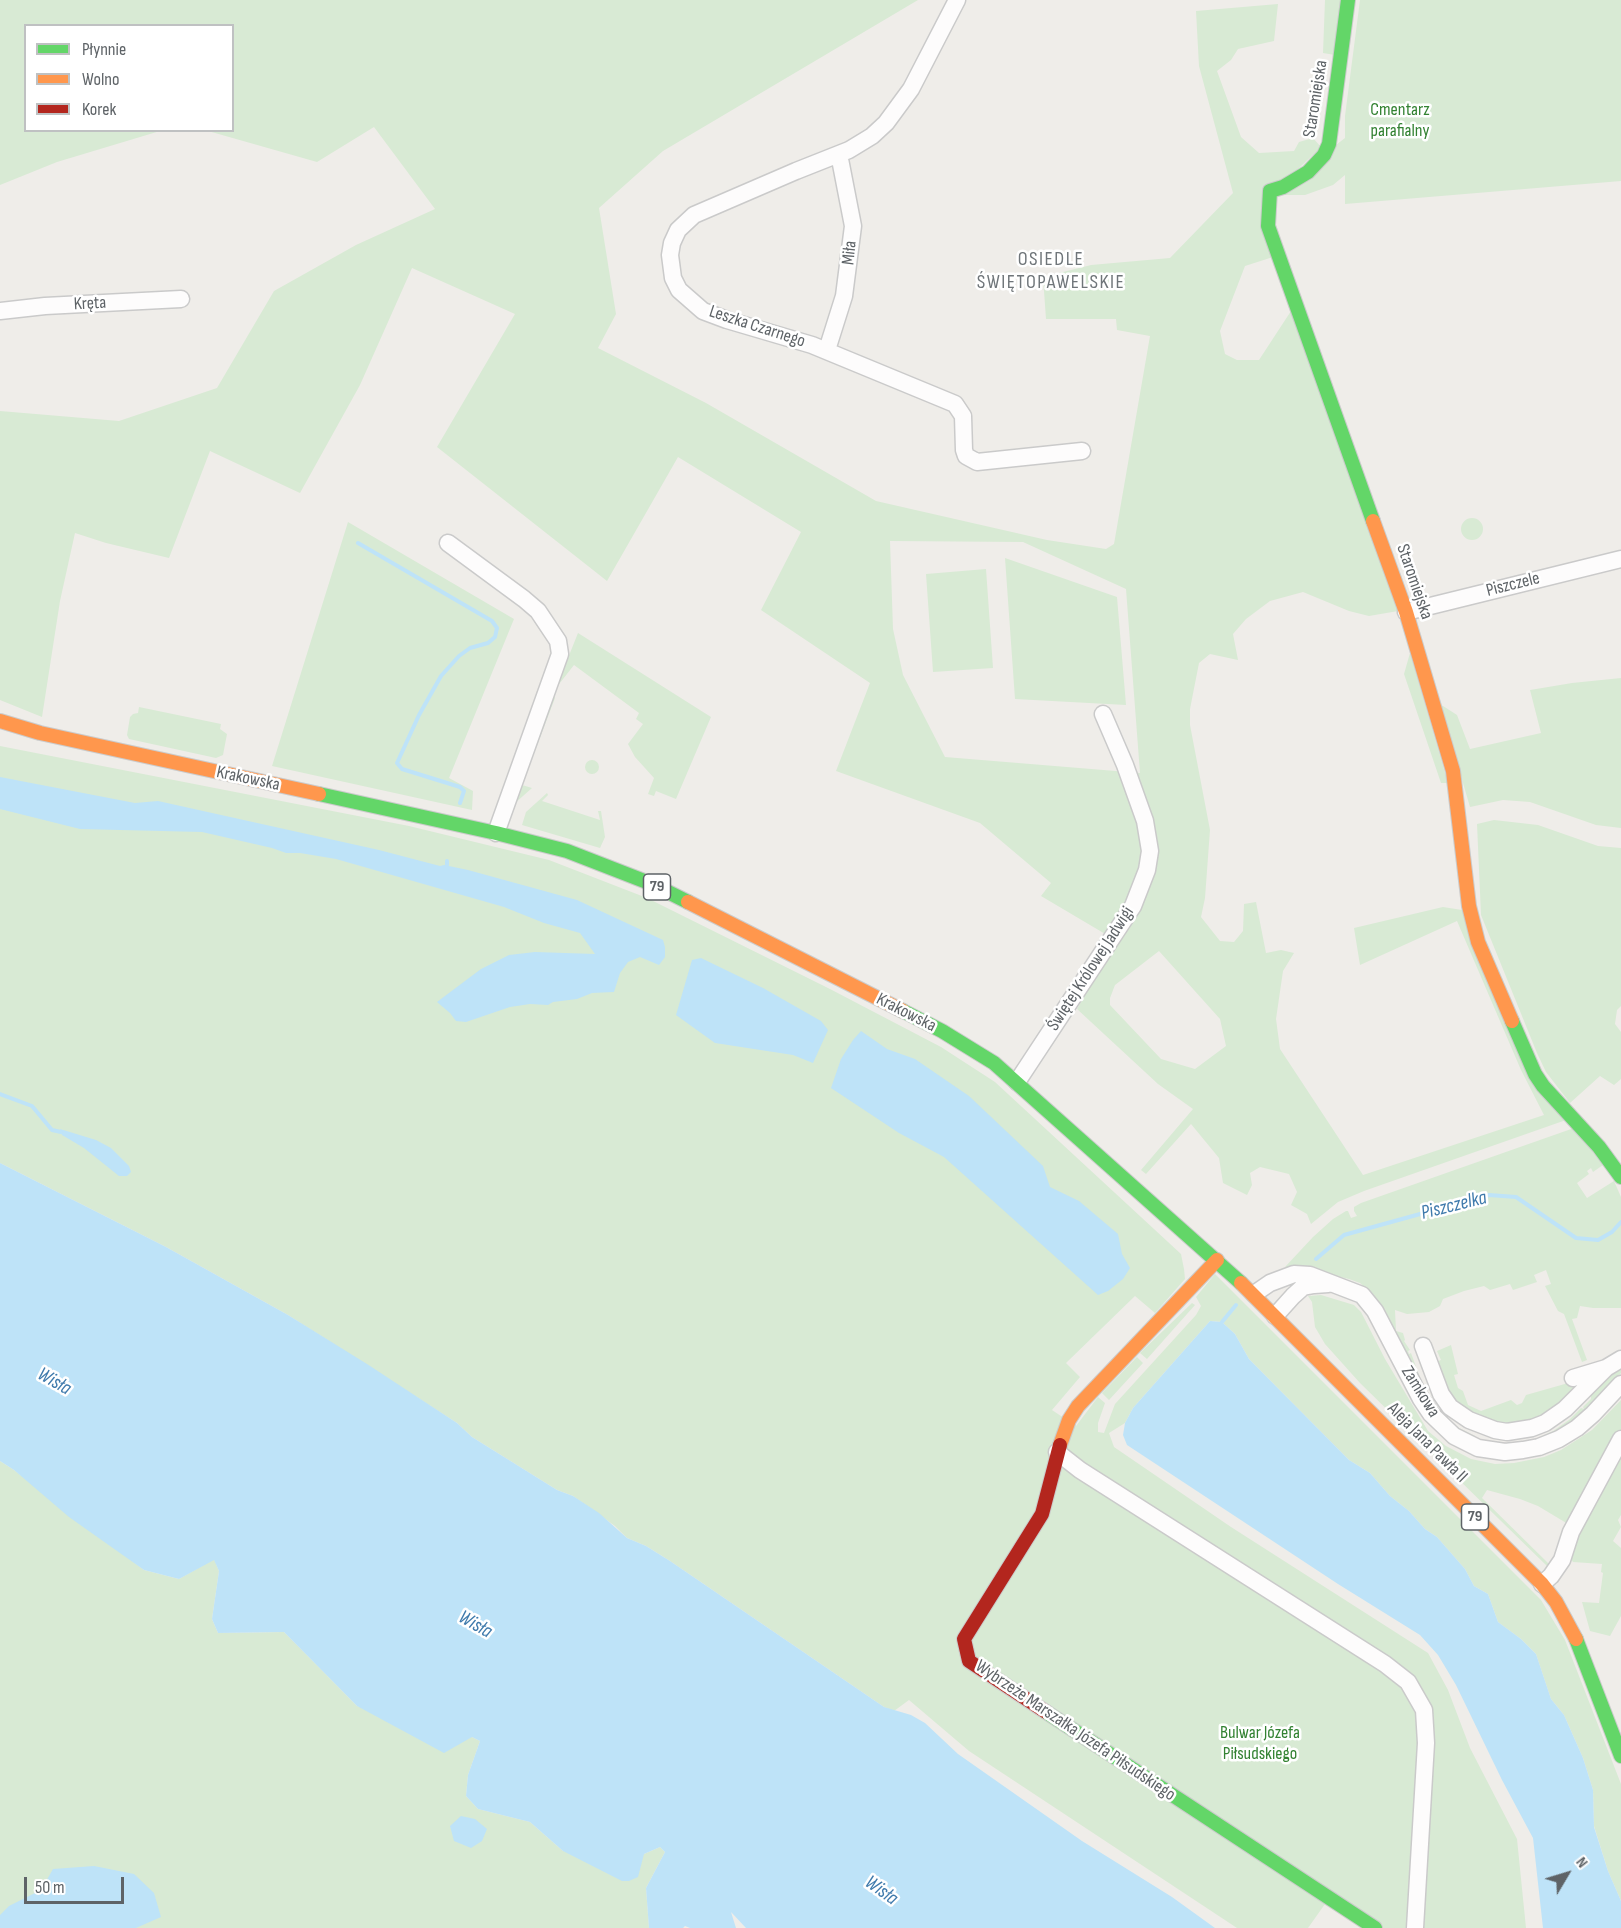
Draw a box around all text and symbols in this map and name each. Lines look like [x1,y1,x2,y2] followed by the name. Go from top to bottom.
[24,24,234,132] legend
[82,39,126,60] text: Płynnie
[1299,59,1333,139] street label: Staromiejska
[82,69,119,90] text: Wolno
[82,99,116,120] text: Korek
[1370,99,1430,142] park label: Cmentarz parafialny
[838,240,862,266] street label: Miła
[977,248,1125,295] district label: OSIEDLE ŚWIĘTOPAWELSKIE
[73,292,107,316] street label: Kręta
[706,301,808,353] street label: Leszka Czarnego
[1391,542,1437,622] street label: Staromiejska
[1484,568,1542,602] street label: Piszczele
[214,762,282,796] street label: Krakowska
[644,874,670,900] road number: 79
[1043,903,1139,1035] street label: Świętej Królowej Jadwigi
[872,989,940,1037] street label: Krakowska
[1419,1186,1489,1226] water label: Piszczelka
[1396,1362,1444,1422] street label: Zamkowa
[33,1363,75,1401] water label: Wisła
[1382,1398,1472,1488] street label: Aleja Jana Pawła II
[1462,1504,1488,1530] road number: 79
[454,1606,496,1644] water label: Wisła
[971,1656,1179,1806] street label: Wybrzeże Marszałka Józefa Piłsudskiego
[1220,1722,1300,1764] park label: Bulwar Józefa Piłsudskiego
[1537,1844,1597,1904] north arrow
[1571,1853,1592,1872] text: N
[27,1865,128,1903] scale bar
[860,1871,902,1911] water label: Wisła
[35,1877,65,1898] text: 50 m

